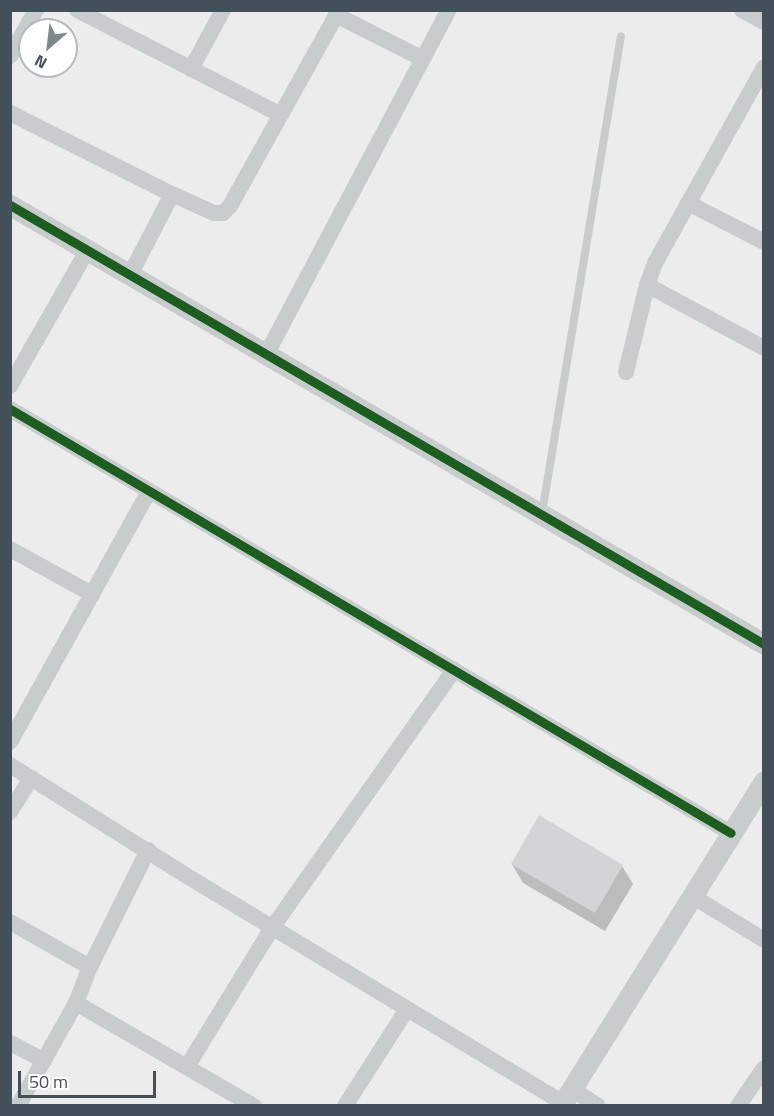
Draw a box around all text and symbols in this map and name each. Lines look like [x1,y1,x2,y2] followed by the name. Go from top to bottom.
[18,18,78,78] north arrow
[30,49,51,75] text: N
[21,1059,159,1097] scale bar
[29,1068,68,1095] text: 50 m

